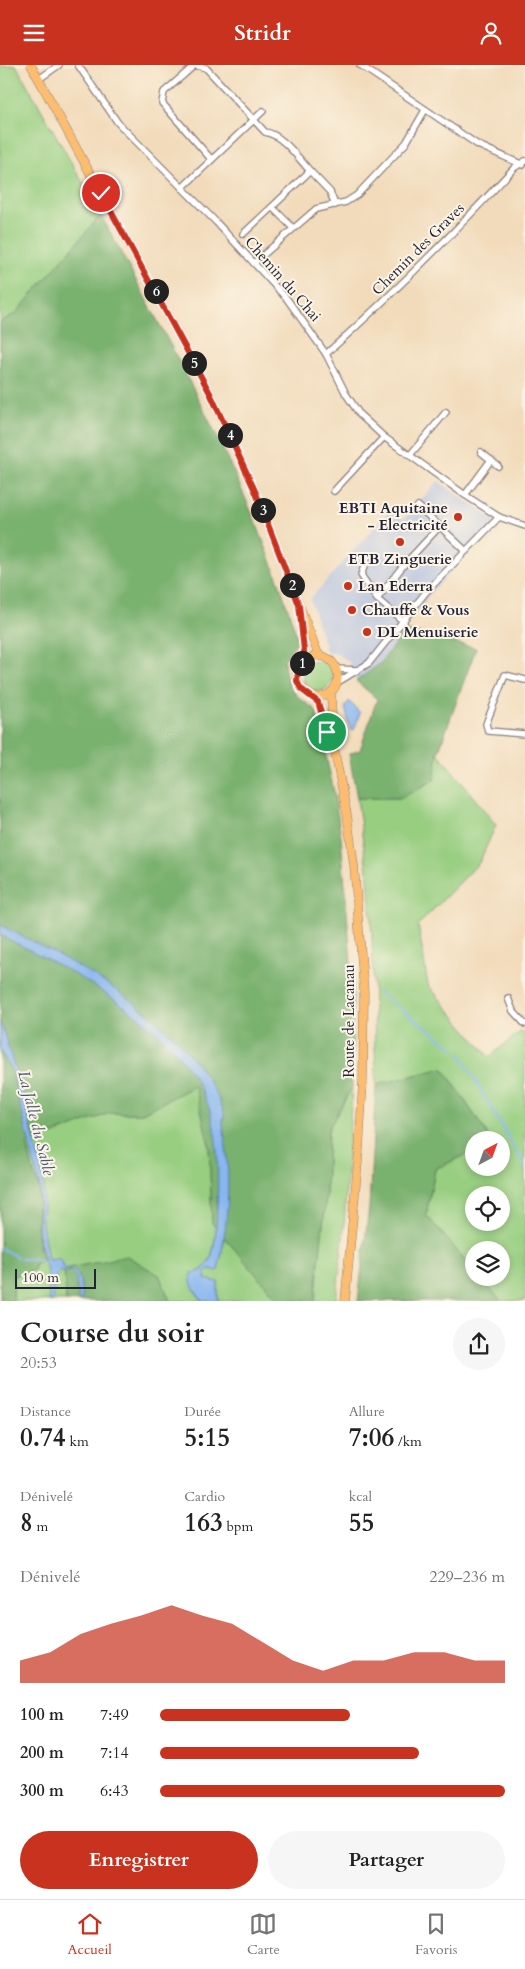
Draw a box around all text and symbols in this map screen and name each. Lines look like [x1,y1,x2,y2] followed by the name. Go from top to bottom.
[234,18,291,48] text: Stridr
[20,19,48,47] icon: menu
[477,19,505,47] icon: person
[80,172,122,214] pin
[87,179,115,207] icon: check
[367,198,469,300] street label: Chemin des Graves
[240,232,326,326] street label: Chemin du Chai
[144,279,168,303] pin: 6
[153,282,160,301] text: 6
[182,351,206,375] pin: 5
[191,354,198,373] text: 5
[218,423,242,447] pin: 4
[227,426,234,445] text: 4
[250,497,276,523] pin: 3
[339,498,448,535] place label: EBTI Aquitaine - Electricité
[260,501,267,520] text: 3
[452,511,464,523] marker: EBTI Aquitaine - Electricité
[394,536,406,548] marker: ETB Zinguerie
[348,549,452,569] place label: ETB Zinguerie
[280,573,304,597] pin: 2
[289,576,296,595] text: 2
[358,576,434,596] place label: Lan Ederra
[342,580,354,592] marker: Lan Ederra
[362,600,469,620] place label: Chauffe & Vous
[346,604,358,616] marker: Chauffe & Vous
[377,622,478,642] place label: DL Menuiserie
[361,626,373,638] marker: DL Menuiserie
[290,651,314,675] pin: 1
[299,654,306,673] text: 1
[306,711,348,753] pin
[313,718,341,746] icon: arrive
[339,964,359,1078] street label: Route de Lacanau
[12,1068,60,1179] water label: La Jalle du Sable
[465,1131,510,1176] north arrow
[465,1131,510,1286] map controls
[465,1186,510,1231] button: locate
[465,1241,510,1286] button: layers
[15,1267,96,1290] scale bar
[22,1268,59,1287] text: 100 m
[20,1314,204,1352] text: Course du soir
[453,1318,505,1370] button: share
[20,1352,57,1374] text: 20:53
[20,1402,71,1421] text: Distance
[184,1402,221,1421] text: Durée
[349,1402,385,1421] text: Allure
[20,1421,66,1455] text: 0.74
[184,1421,230,1455] text: 5:15
[349,1421,394,1455] text: 7:06
[66,1432,89,1451] text: km
[394,1432,422,1451] text: /km
[20,1487,73,1506] text: Dénivelé
[184,1487,225,1506] text: Cardio
[349,1487,372,1506] text: kcal
[20,1506,33,1540] text: 8
[184,1506,223,1540] text: 163
[349,1506,374,1540] text: 55
[33,1517,48,1536] text: m
[223,1517,253,1536] text: bpm
[20,1566,81,1588] text: Dénivelé
[429,1566,505,1588] text: 229–236 m
[20,1704,64,1726] text: 100 m
[100,1704,129,1726] text: 7:49
[20,1742,64,1764] text: 200 m
[100,1742,129,1764] text: 7:14
[20,1780,64,1802] text: 300 m
[100,1780,129,1802] text: 6:43
[20,1831,258,1889] button: Enregistrer
[268,1831,505,1889] button: Partager
[68,1910,112,1959] tab: Accueil
[247,1910,280,1959] tab: Carte
[415,1910,457,1959] tab: Favoris

